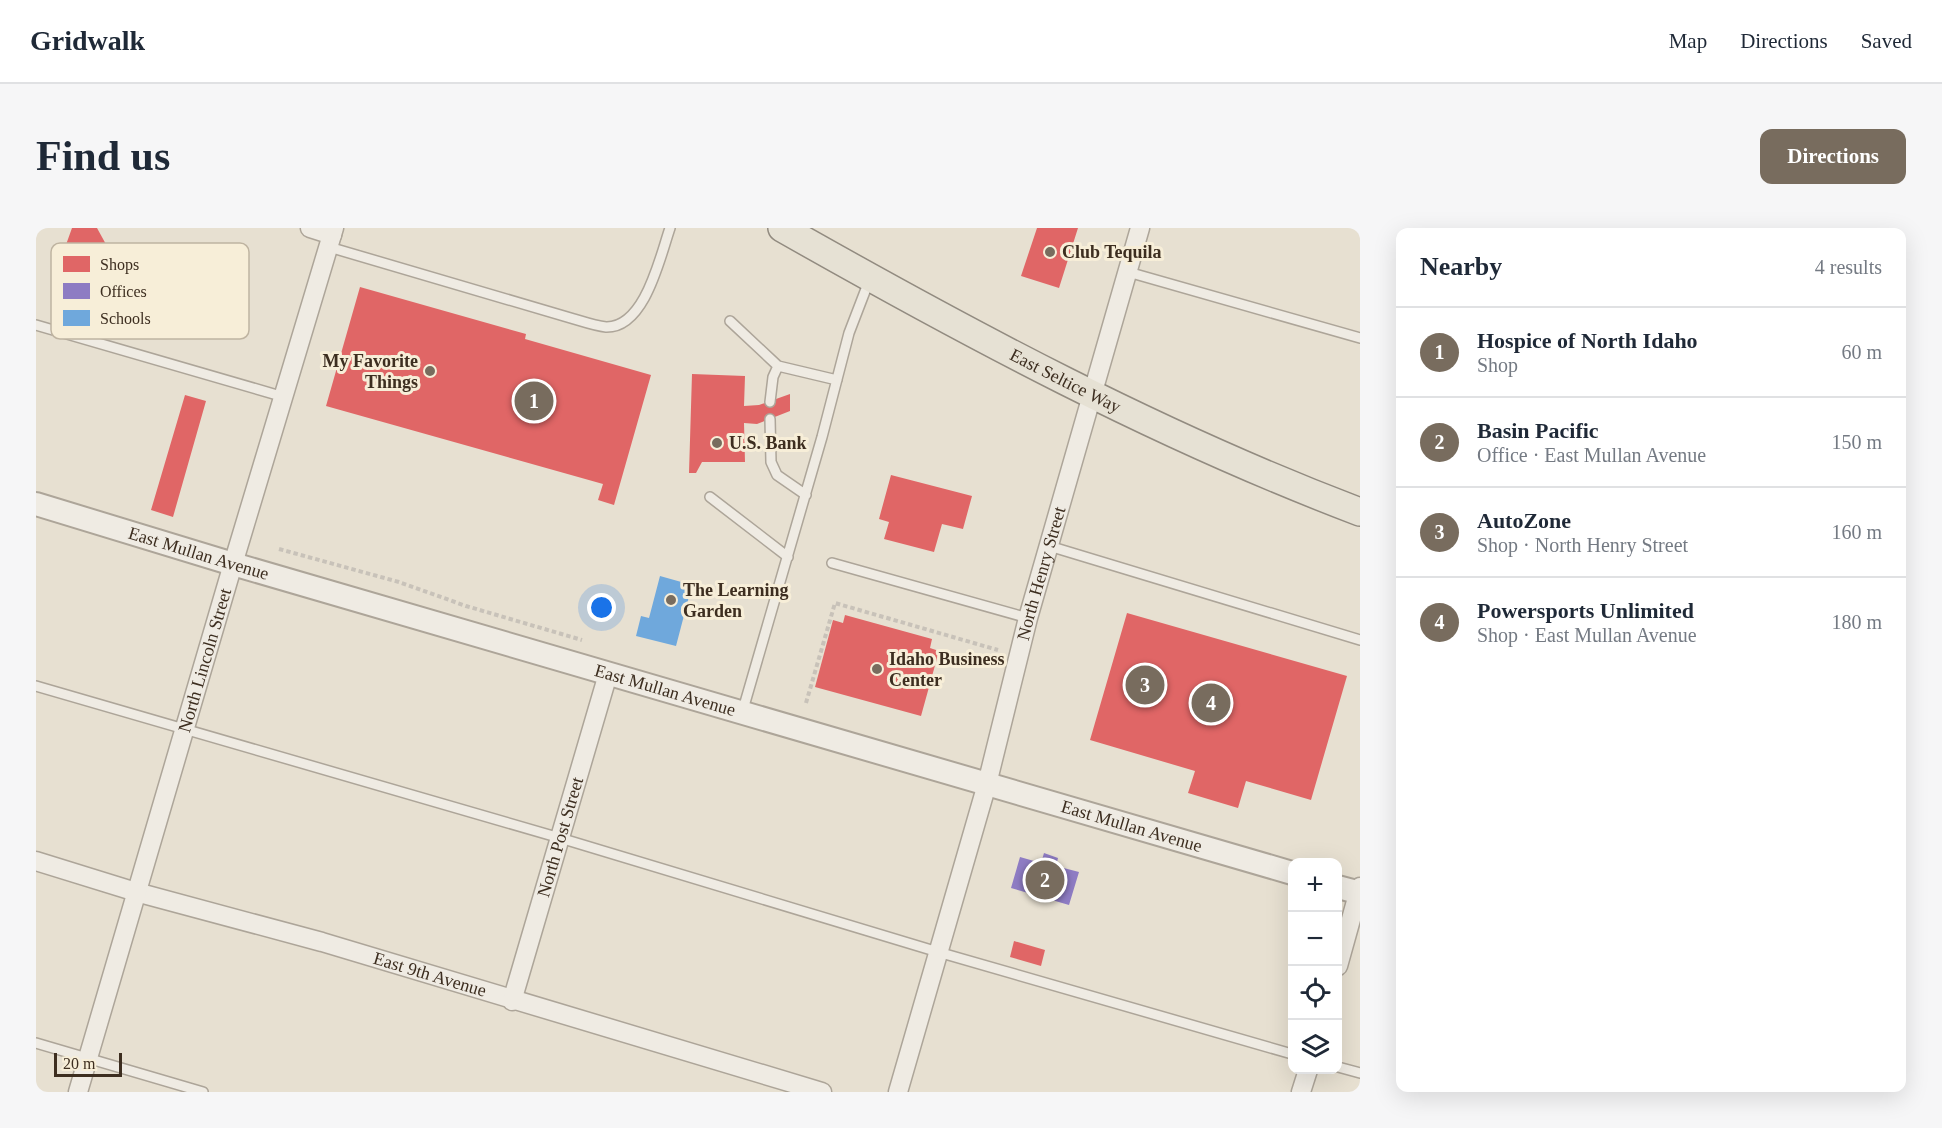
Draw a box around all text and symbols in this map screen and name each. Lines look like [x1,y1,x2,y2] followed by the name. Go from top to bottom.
[30,25,145,56] text: Gridwalk
[1669,29,1707,53] text: Map
[1740,29,1828,53] text: Directions
[1861,29,1912,53] text: Saved
[1760,129,1906,184] button: Directions
[36,133,170,179] text: Find us
[1062,242,1162,262] place label: Club Tequila
[51,243,249,339] legend
[1043,245,1057,259] marker: Club Tequila
[1420,252,1502,281] text: Nearby
[100,256,139,274] text: Shops
[1815,256,1882,278] text: 4 results
[100,283,147,300] text: Offices
[100,310,151,327] text: Schools
[1477,328,1698,353] text: Hospice of North Idaho
[1435,341,1445,363] text: 1
[1841,341,1882,363] text: 60 m
[1007,345,1124,417] street label: East Seltice Way
[323,351,418,392] place label: My Favorite Things
[1477,354,1518,376] text: Shop
[423,364,437,378] marker: My Favorite Things
[514,378,554,423] pin: 1
[1477,418,1599,443] text: Basin Pacific
[1435,431,1445,453] text: 2
[1831,431,1882,453] text: 150 m
[729,433,807,453] place label: U.S. Bank
[710,436,724,450] marker: U.S. Bank
[1477,444,1706,466] text: Office · East Mullan Avenue
[1013,504,1069,642] street label: North Henry Street
[1477,508,1571,533] text: AutoZone
[1435,521,1445,543] text: 3
[1831,521,1882,543] text: 160 m
[126,523,271,584] street label: East Mullan Avenue
[1477,534,1688,556] text: Shop · North Henry Street
[683,580,789,621] place label: The Learning Garden
[174,586,235,735] street label: North Lincoln Street
[587,593,616,622] your location
[664,593,678,607] marker: The Learning Garden
[1477,598,1694,623] text: Powersports Unlimited
[1435,611,1445,633] text: 4
[1831,611,1882,633] text: 180 m
[1477,624,1697,646] text: Shop · East Mullan Avenue
[889,649,1005,690] place label: Idaho Business Center
[592,660,738,720] street label: East Mullan Avenue
[870,662,884,676] marker: Idaho Business Center
[1126,662,1164,708] pin: 3
[1192,680,1230,726] pin: 4
[533,775,587,899] street label: North Post Street
[1059,796,1204,856] street label: East Mullan Avenue
[1026,858,1064,902] pin: 2
[1288,858,1342,1074] map controls
[1288,858,1342,912] button: +
[1288,912,1342,966] button: −
[371,948,489,1001] street label: East 9th Avenue
[1288,966,1342,1020] button: locate
[1288,1020,1342,1074] button: layers
[54,1050,122,1078] scale bar
[63,1055,95,1072] text: 20 m

